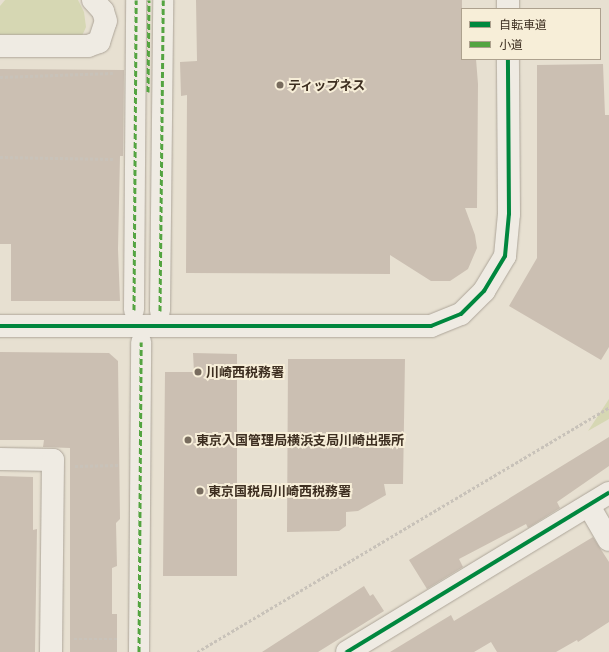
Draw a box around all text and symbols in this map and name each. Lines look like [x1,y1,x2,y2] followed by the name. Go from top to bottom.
[461,8,601,60] legend
[499,15,547,33] text: 自転車道
[499,35,523,53] text: 小道
[288,77,366,93] place label: ティップネス
[275,80,285,90] marker: ティップネス
[206,364,284,380] place label: 川崎西税務署
[193,367,203,377] marker: 川崎西税務署
[196,432,404,448] place label: 東京入国管理局横浜支局川崎出張所
[183,435,193,445] marker: 東京入国管理局横浜支局川崎出張所
[208,483,351,499] place label: 東京国税局川崎西税務署
[195,486,205,496] marker: 東京国税局川崎西税務署

